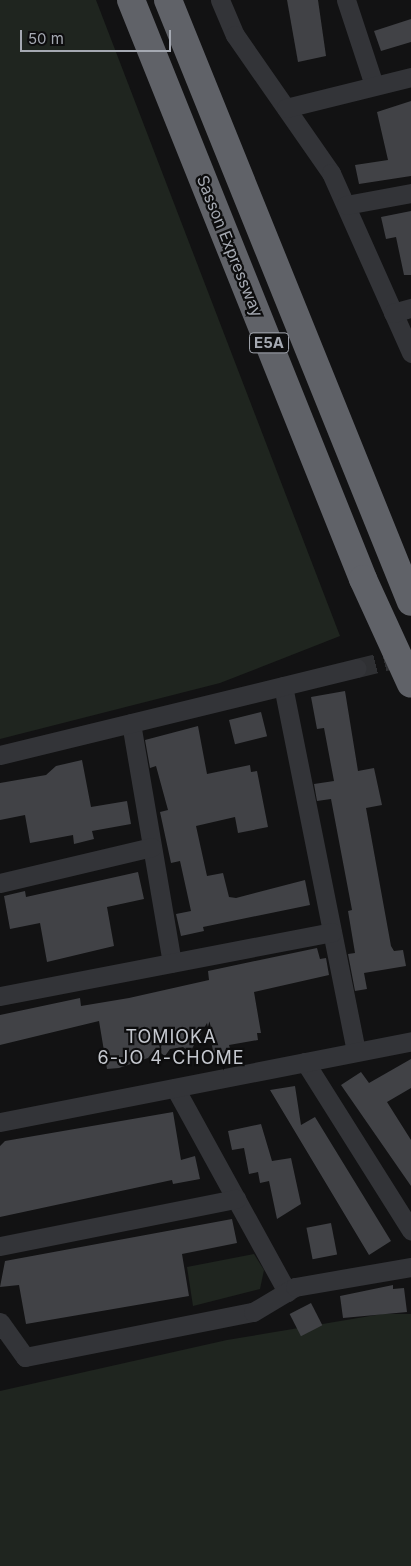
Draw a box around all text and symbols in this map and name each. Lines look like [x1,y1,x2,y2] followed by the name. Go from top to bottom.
[22,20,174,52] scale bar
[28,29,64,48] text: 50 m
[193,173,267,319] street label: Sasson Expressway
[249,330,289,356] road number: E5A
[96,1027,246,1070] district label: TOMIOKA 6-JO 4-CHOME

